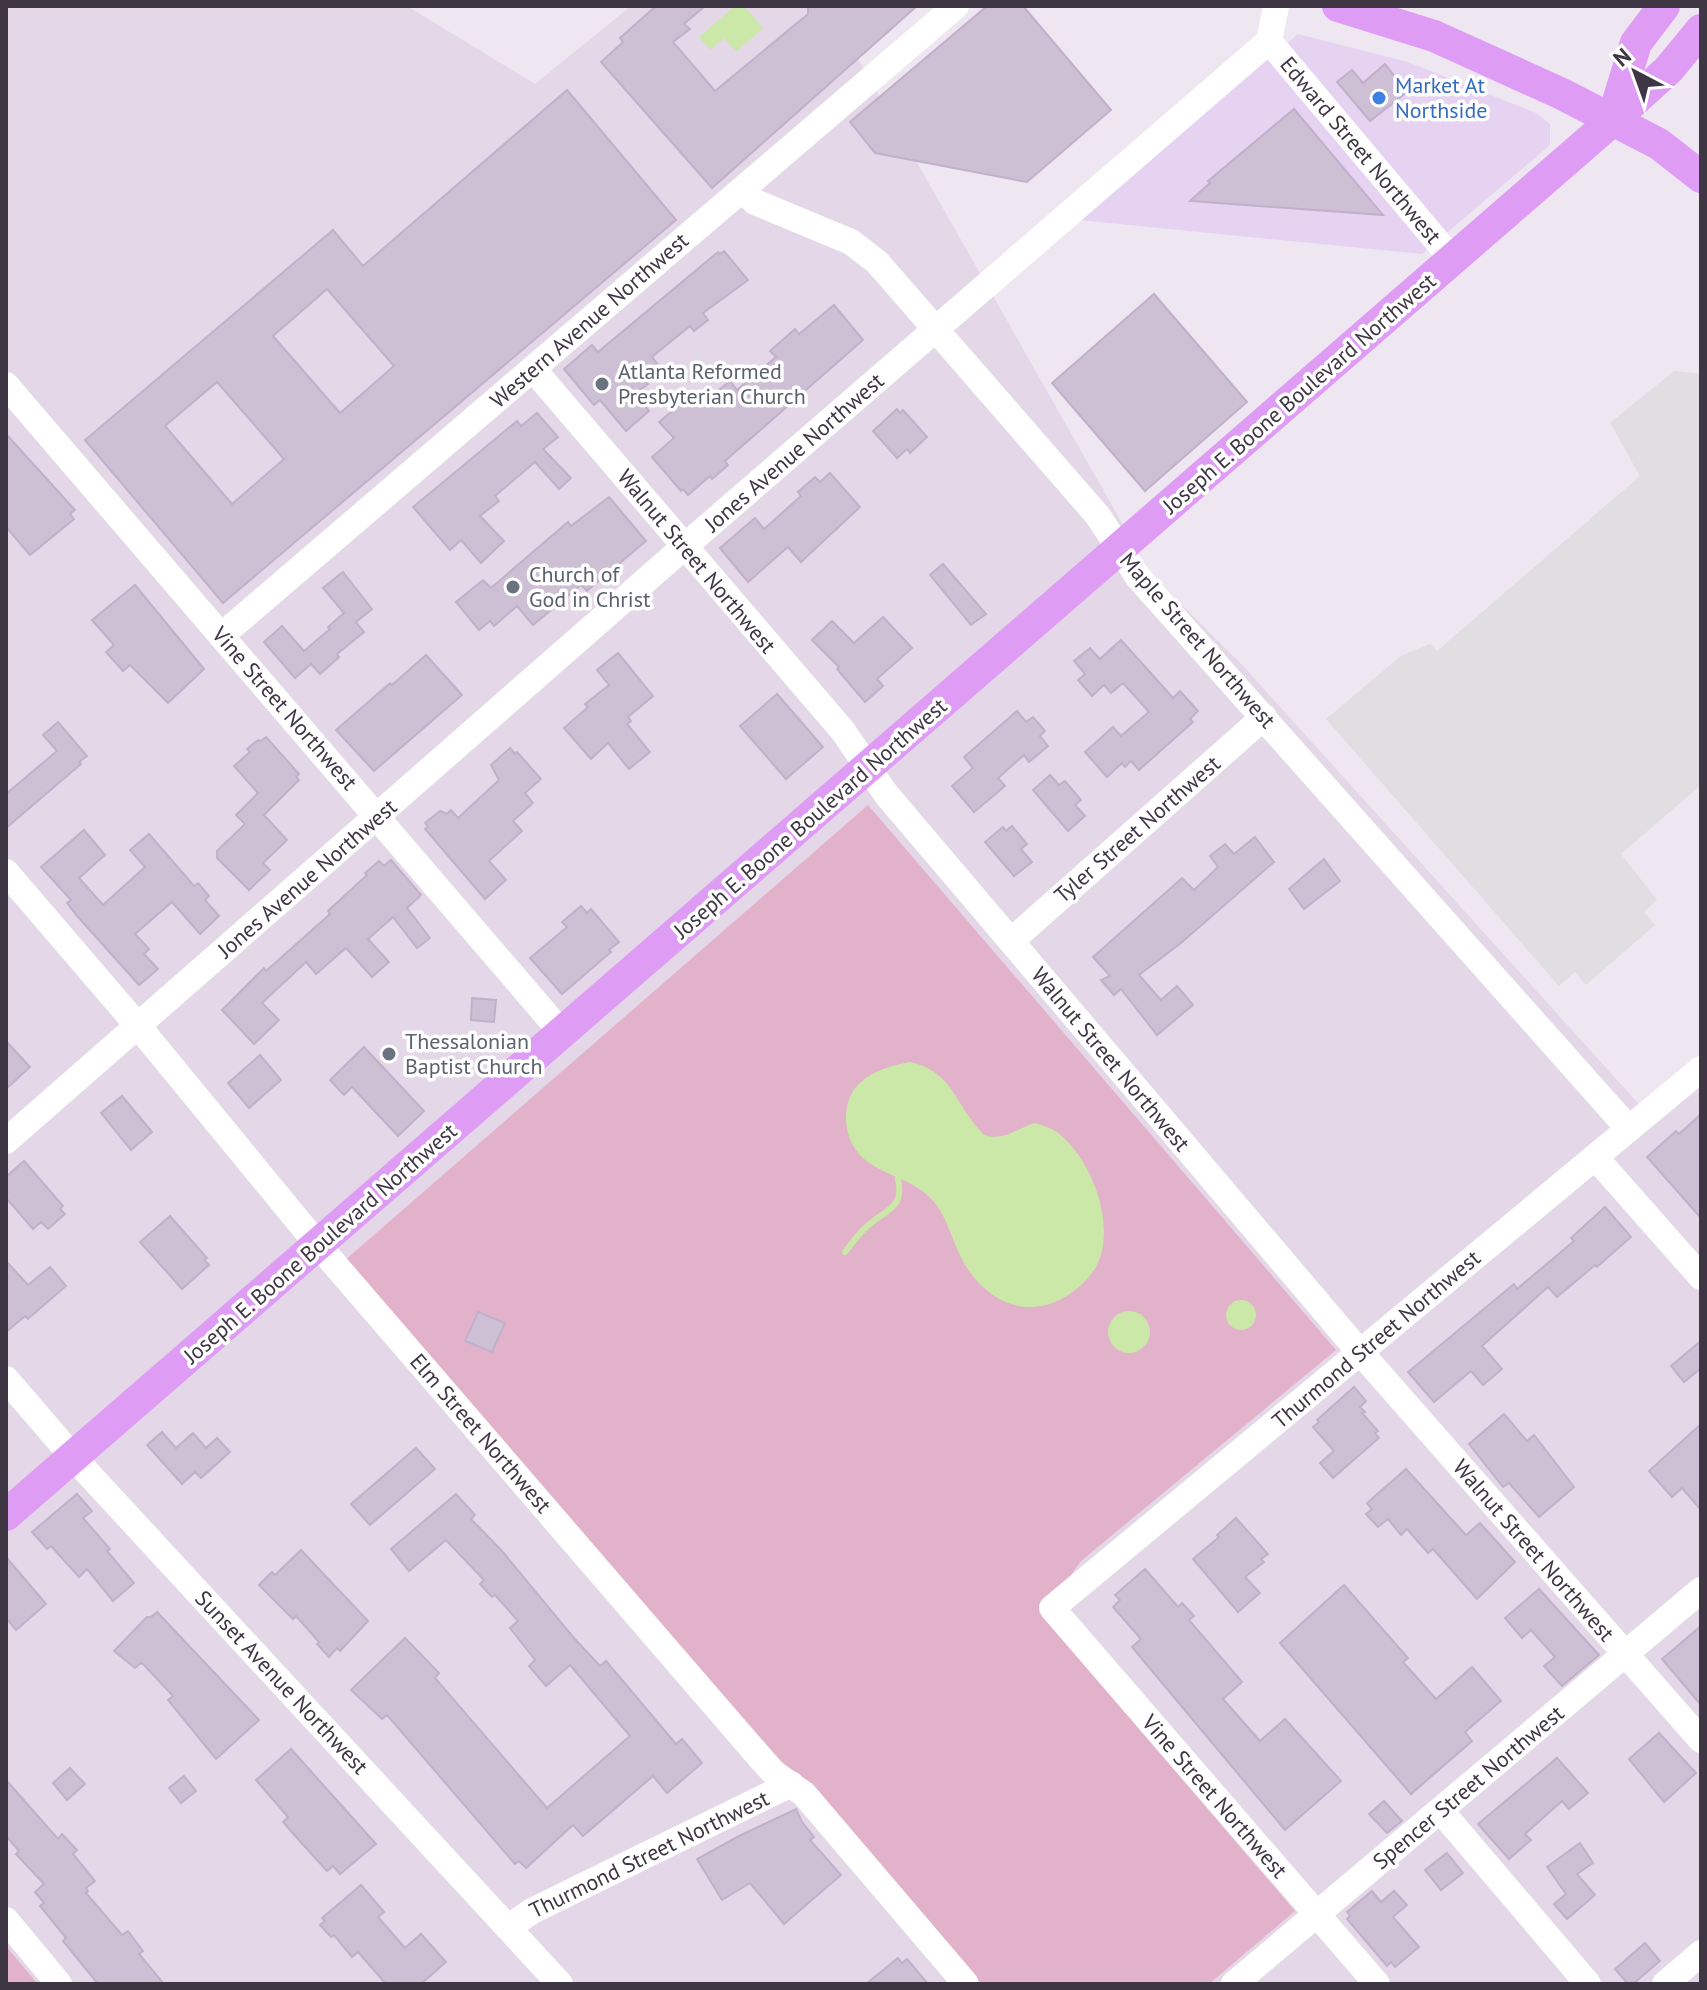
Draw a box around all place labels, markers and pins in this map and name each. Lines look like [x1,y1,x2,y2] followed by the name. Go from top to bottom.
[1395,71,1487,124] place label: Market At Northside
[1370,89,1388,107] marker: Market At Northside
[618,357,806,410] place label: Atlanta Reformed Presbyterian Church
[593,375,611,393] marker: Atlanta Reformed Presbyterian Church
[529,560,651,613] place label: Church of God in Christ
[504,578,522,596] marker: Church of God in Christ
[405,1027,543,1080] place label: Thessalonian Baptist Church
[380,1045,398,1063] marker: Thessalonian Baptist Church

